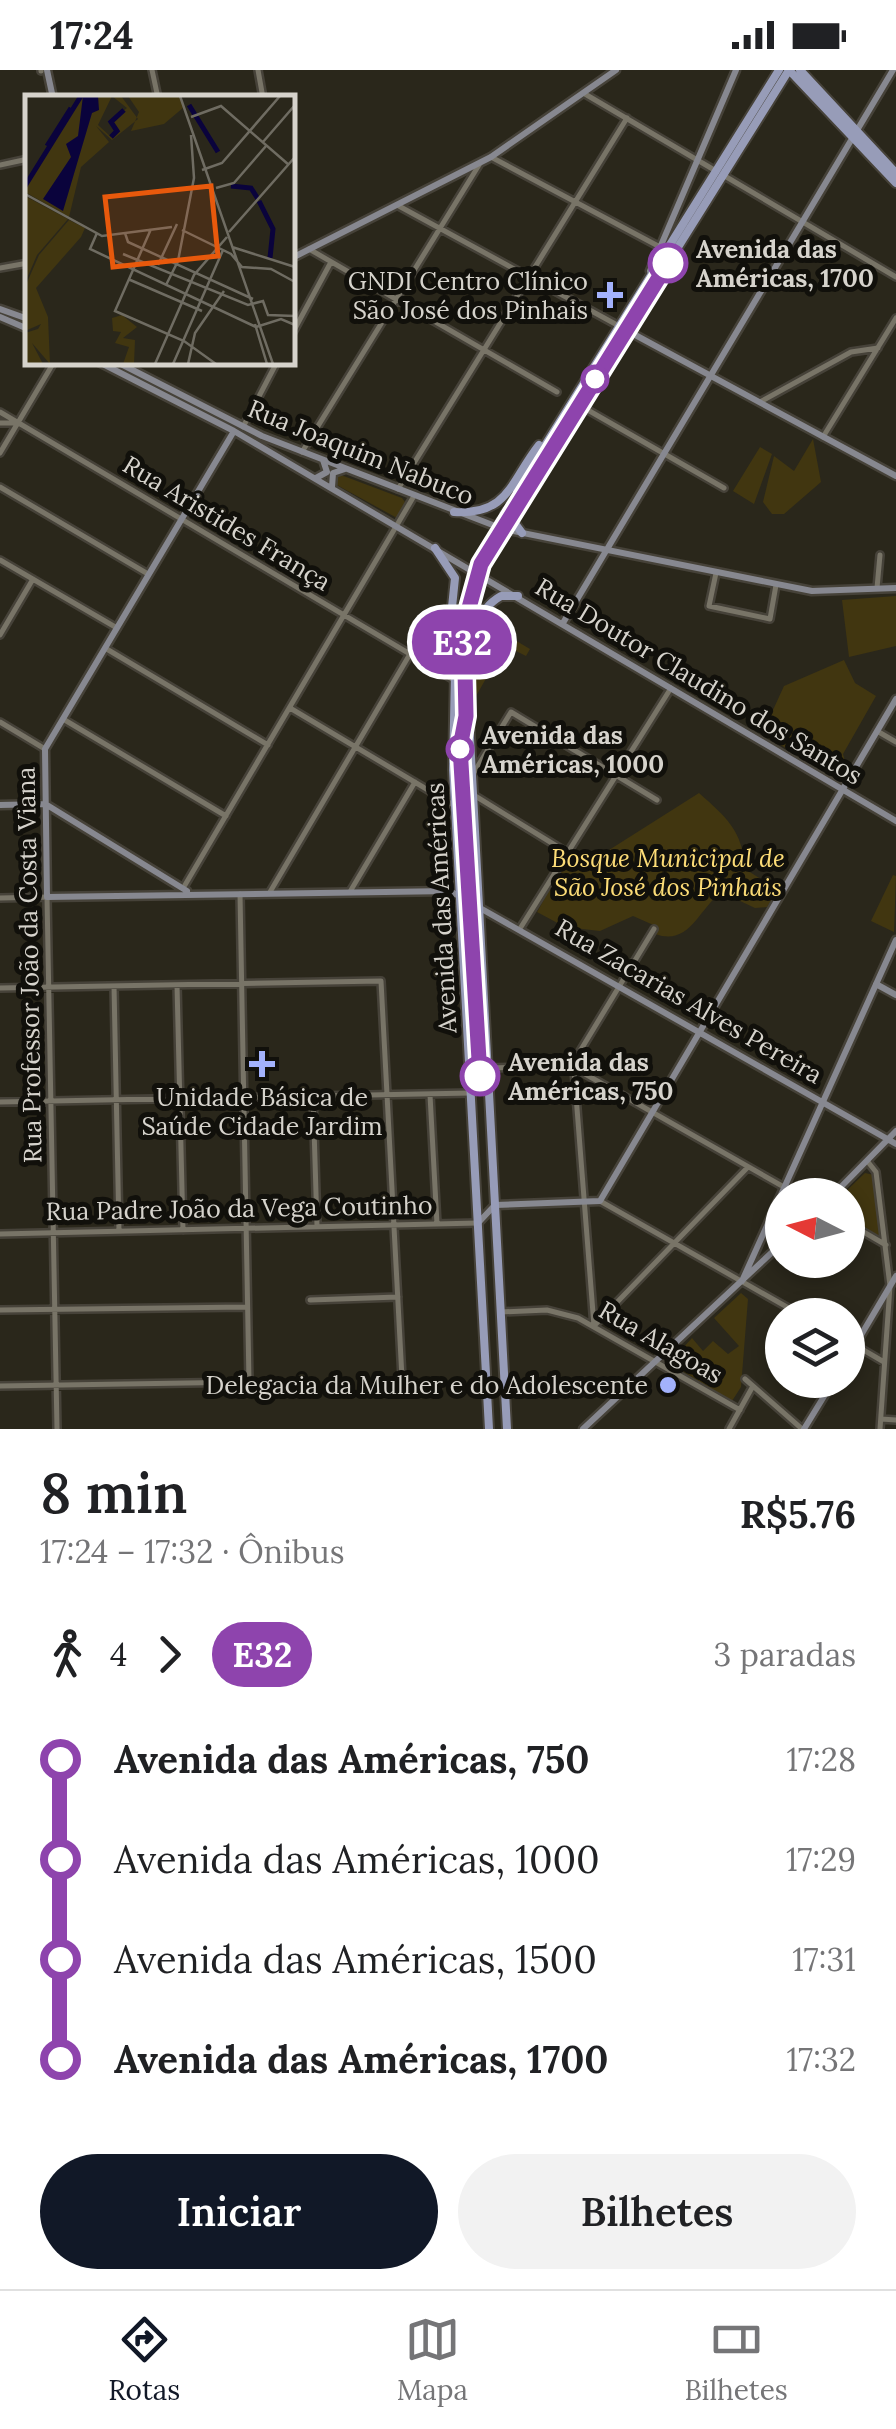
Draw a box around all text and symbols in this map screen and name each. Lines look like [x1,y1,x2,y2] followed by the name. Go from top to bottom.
[50,11,134,59] text: 17:24
[25,95,295,365] inset map
[696,233,874,294] place label: Avenida das Américas, 1700
[649,244,687,282] marker: Avenida das Américas, 1700
[348,265,588,326] place label: GNDI Centro Clínico São José dos Pinhais
[597,282,623,308] marker: GNDI Centro Clínico São José dos Pinhais
[582,366,608,392] unlabelled marker
[243,392,479,512] street label: Rua Joaquim Nabuco
[117,448,337,598] street label: Rua Aristides França
[530,570,868,792] street label: Rua Doutor Claudino dos Santos
[404,610,520,674] line badge: E32
[432,620,492,665] text: E32
[482,719,664,780] place label: Avenida das Américas, 1000
[447,736,473,762] marker: Avenida das Américas, 1000
[10,766,48,1164] street label: Rua Professor João da Costa Viana
[418,782,464,1035] street label: Avenida das Américas
[551,842,785,903] park label: Bosque Municipal de São José dos Pinhais
[550,911,828,1091] street label: Rua Zacarias Alves Pereira
[508,1046,673,1107] place label: Avenida das Américas, 750
[249,1051,275,1077] marker: Unidade Básica de Saúde Cidade Jardim
[461,1057,499,1095] marker: Avenida das Américas, 750
[141,1081,383,1142] place label: Unidade Básica de Saúde Cidade Jardim
[765,1178,865,1278] north arrow
[765,1178,865,1398] map controls
[45,1189,433,1227] street label: Rua Padre João da Vega Coutinho
[593,1294,729,1390] street label: Rua Alagoas
[765,1298,865,1398] button: layers
[206,1369,648,1401] place label: Delegacia da Mulher e do Adolescente
[657,1374,679,1396] marker: Delegacia da Mulher e do Adolescente
[40,1458,188,1528] text: 8 min
[740,1490,856,1538] text: R$5.76
[40,1531,345,1572] text: 17:24 – 17:32 · Ônibus
[40,1627,95,1682] icon: walk
[142,1627,197,1682] icon: forward
[232,1632,292,1677] text: E32
[110,1634,127,1675] text: 4
[714,1634,856,1675] text: 3 paradas
[114,1735,589,1783] text: Avenida das Américas, 750
[786,1739,856,1780] text: 17:28
[114,1835,600,1883] text: Avenida das Américas, 1000
[786,1839,856,1880] text: 17:29
[114,1935,597,1983] text: Avenida das Américas, 1500
[792,1939,856,1980] text: 17:31
[114,2035,609,2083] text: Avenida das Américas, 1700
[787,2039,856,2080] text: 17:32
[40,2154,438,2269] button: Iniciar
[458,2154,856,2269] button: Bilhetes
[108,2312,180,2408] tab: Rotas
[397,2312,468,2408] tab: Mapa
[684,2312,788,2408] tab: Bilhetes

